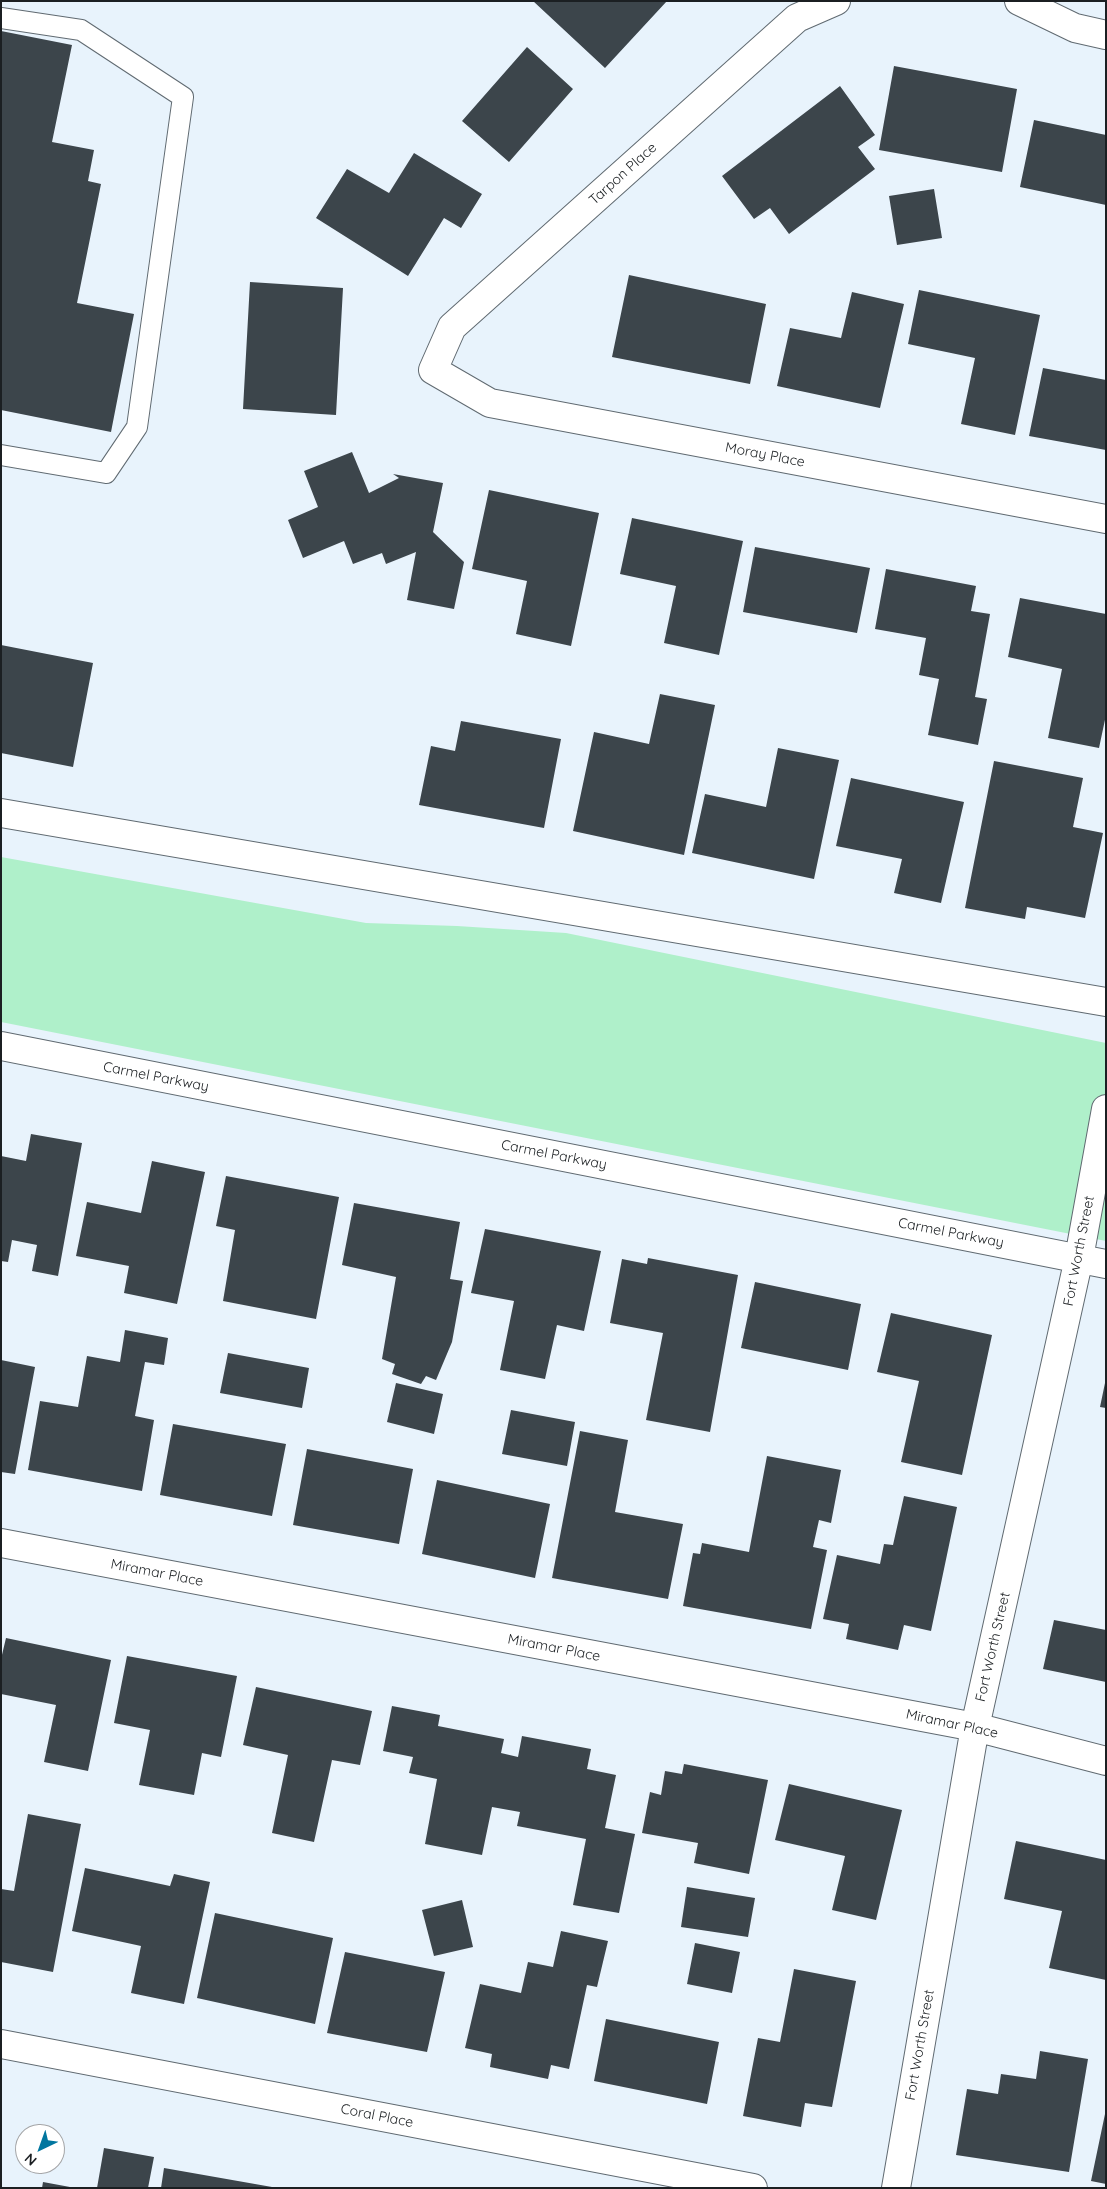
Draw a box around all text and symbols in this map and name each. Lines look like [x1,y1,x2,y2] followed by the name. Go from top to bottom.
[586,139,660,209] street label: Tarpon Place
[724,439,806,471] street label: Moray Place
[102,1059,210,1095] street label: Carmel Parkway
[500,1137,608,1173] street label: Carmel Parkway
[1060,1194,1098,1308] street label: Fort Worth Street
[897,1215,1005,1251] street label: Carmel Parkway
[109,1556,205,1590] street label: Miramar Place
[972,1591,1014,1703] street label: Fort Worth Street
[506,1631,602,1665] street label: Miramar Place
[904,1706,1000,1742] street label: Miramar Place
[902,1988,938,2102] street label: Fort Worth Street
[339,2101,415,2131] street label: Coral Place
[15,2124,65,2174] north arrow
[21,2149,40,2170] text: N

